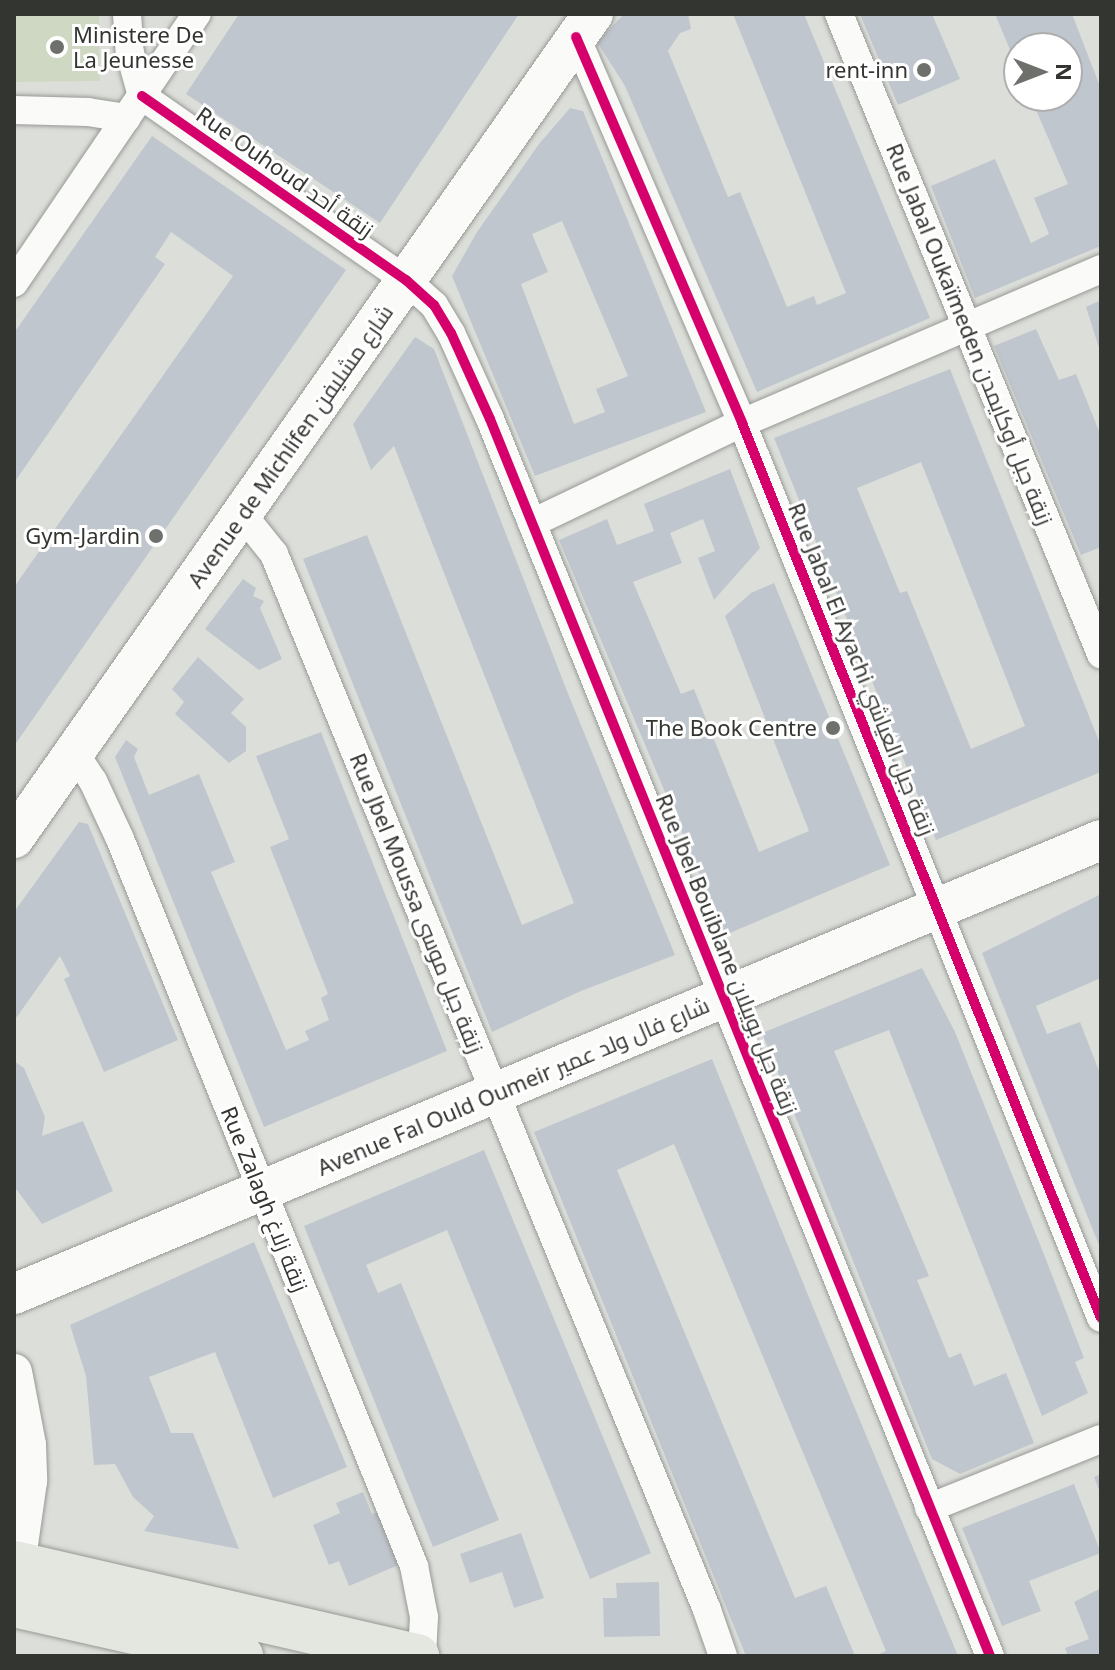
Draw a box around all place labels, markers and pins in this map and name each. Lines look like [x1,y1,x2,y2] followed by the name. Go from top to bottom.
[73,21,204,72] place label: Ministere De La Jeunesse
[48,38,66,56] marker: Ministere De La Jeunesse
[825,57,908,83] place label: rent-inn
[915,61,933,79] marker: rent-inn
[25,523,140,549] place label: Gym-Jardin
[147,527,165,545] marker: Gym-Jardin
[646,715,817,741] place label: The Book Centre
[824,719,842,737] marker: The Book Centre

